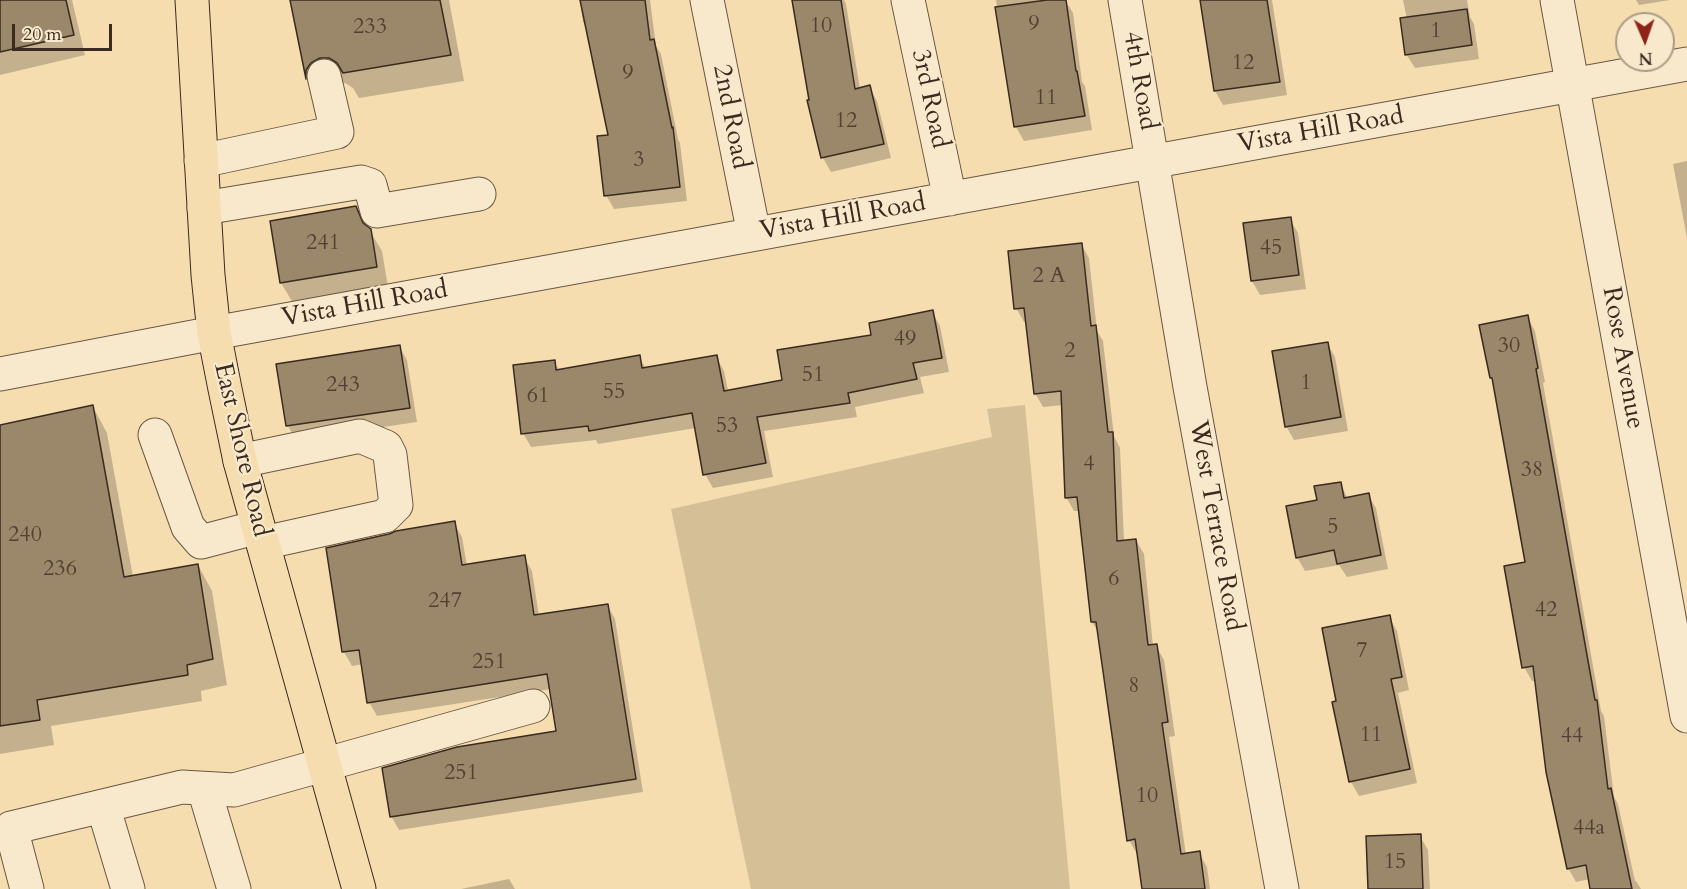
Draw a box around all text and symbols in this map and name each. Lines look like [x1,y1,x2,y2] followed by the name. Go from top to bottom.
[15,12,116,50] scale bar
[1028,12,1040,38] house number: 9
[1615,12,1675,72] north arrow
[810,14,832,40] house number: 10
[353,15,387,41] house number: 233
[1430,19,1442,45] house number: 1
[23,22,62,47] text: 20 m
[1115,29,1163,133] street label: 4th Road
[903,46,955,152] street label: 3rd Road
[1638,47,1653,69] text: N
[1232,51,1254,77] house number: 12
[622,61,634,87] house number: 9
[705,62,755,172] street label: 2nd Road
[1035,86,1057,112] house number: 11
[1236,101,1406,161] street label: Vista Hill Road
[835,109,857,135] house number: 12
[633,148,645,174] house number: 3
[758,188,928,248] street label: Vista Hill Road
[306,231,340,257] house number: 241
[1260,236,1282,262] house number: 45
[1033,264,1065,290] house number: 2 A
[280,275,450,335] street label: Vista Hill Road
[1594,284,1650,432] street label: Rose Avenue
[894,327,916,353] house number: 49
[1498,334,1520,360] house number: 30
[1064,339,1076,365] house number: 2
[206,360,276,540] street label: East Shore Road
[802,363,824,389] house number: 51
[1300,371,1312,397] house number: 1
[326,373,360,399] house number: 243
[603,380,625,406] house number: 55
[527,384,549,410] house number: 61
[716,414,738,440] house number: 53
[1181,418,1249,634] street label: West Terrace Road
[1083,452,1095,478] house number: 4
[1521,458,1543,484] house number: 38
[1327,515,1339,541] house number: 5
[8,523,42,549] house number: 240
[43,557,77,583] house number: 236
[1108,567,1120,593] house number: 6
[428,589,462,615] house number: 247
[1535,598,1557,624] house number: 42
[1356,639,1368,665] house number: 7
[472,650,506,676] house number: 251
[1128,674,1140,700] house number: 8
[1360,723,1382,749] house number: 11
[1561,724,1583,750] house number: 44
[444,761,478,787] house number: 251
[1136,784,1158,810] house number: 10
[1573,816,1605,842] house number: 44a
[1384,850,1406,876] house number: 15

